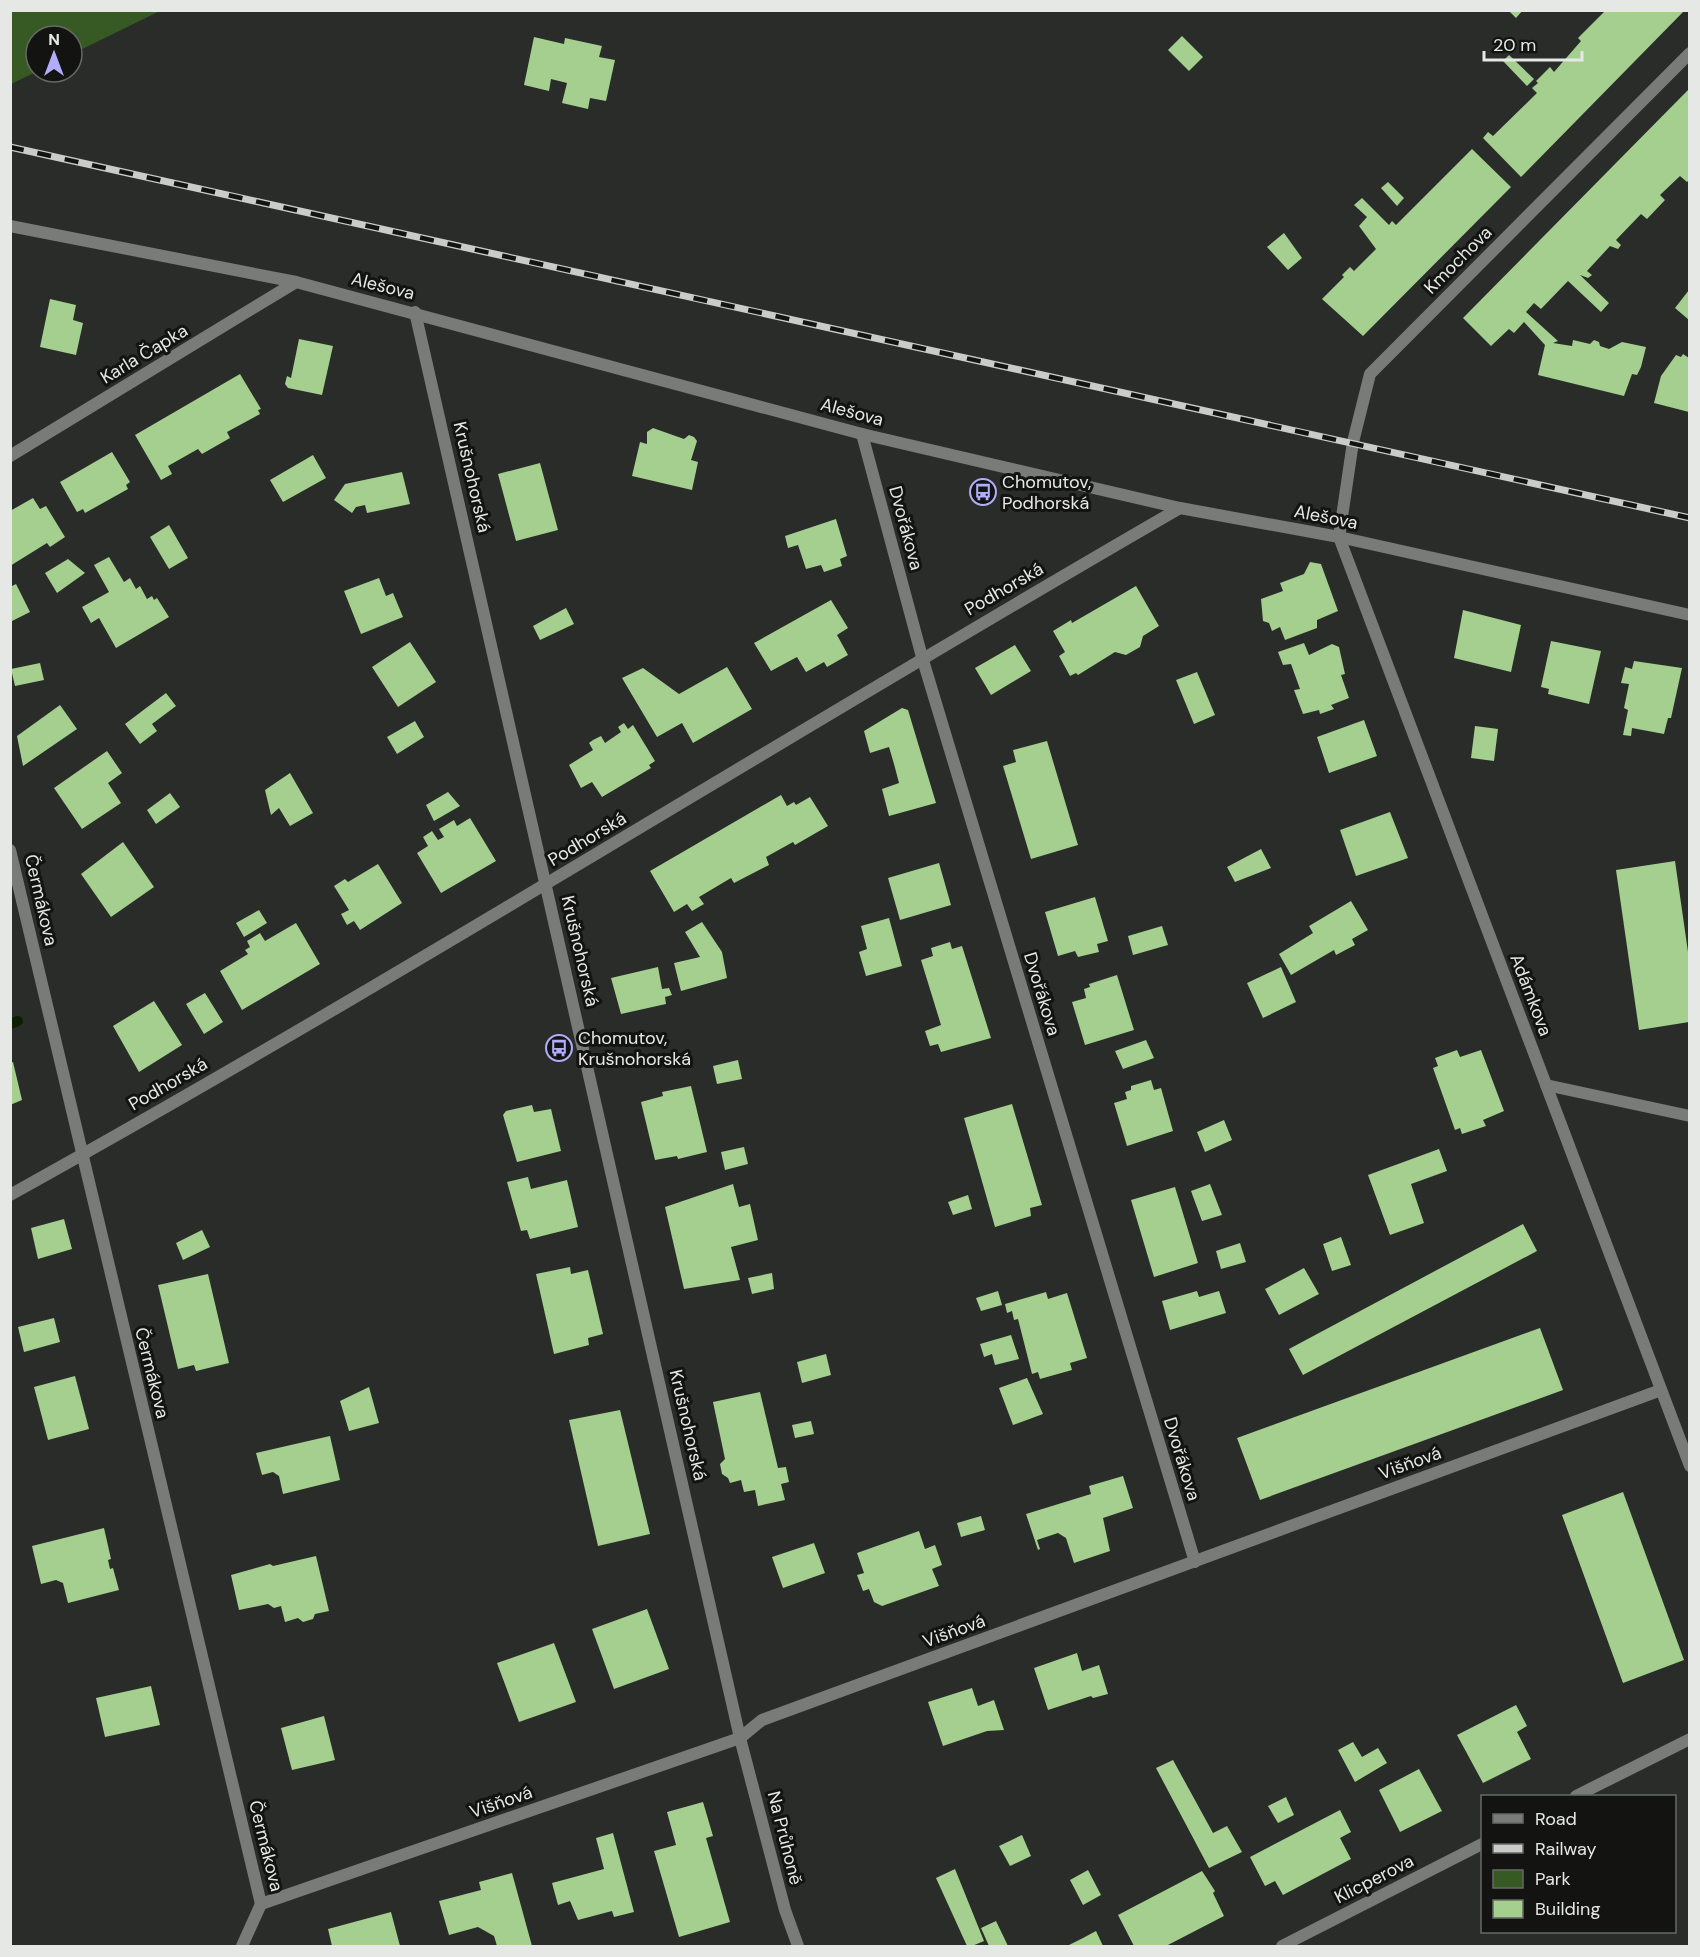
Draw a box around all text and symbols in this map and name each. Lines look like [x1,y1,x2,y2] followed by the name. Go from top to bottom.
[24,24,84,84] north arrow
[1484,24,1582,62] scale bar
[48,29,60,50] text: N
[1493,33,1536,57] text: 20 m
[1419,221,1497,299] street label: Kmochova
[349,267,417,305] street label: Alešova
[96,318,192,390] street label: Karla Čapka
[818,392,886,432] street label: Alešova
[448,419,496,535] street label: Krušnohorská
[1002,470,1091,515] place label: Chomutov, Podhorská
[968,477,998,507] bus stop icon: Chomutov, Podhorská
[883,483,929,573] street label: Dvořákova
[1292,499,1360,535] street label: Alešova
[960,557,1048,621] street label: Podhorská
[543,806,631,872] street label: Podhorská
[19,852,63,948] street label: Čermákova
[556,893,604,1009] street label: Krušnohorská
[1018,949,1066,1039] street label: Dvořákova
[1504,951,1558,1039] street label: Adámkova
[578,1026,691,1071] place label: Chomutov, Krušnohorská
[544,1033,574,1063] bus stop icon: Chomutov, Krušnohorská
[124,1052,212,1116] street label: Podhorská
[129,1325,175,1421] street label: Čermákova
[664,1367,712,1483] street label: Krušnohorská
[1158,1414,1206,1504] street label: Dvořákova
[1375,1441,1445,1485] street label: Višňová
[919,1609,989,1653] street label: Višňová
[466,1780,536,1824] street label: Višňová
[762,1789,808,1887] street label: Na Průhoně
[1481,1795,1676,1933] legend
[243,1798,289,1894] street label: Čermákova
[1535,1807,1577,1831] text: Road
[1535,1837,1597,1861] text: Railway
[1330,1849,1418,1909] street label: Klicperova
[1535,1867,1571,1891] text: Park
[1535,1897,1600,1921] text: Building

